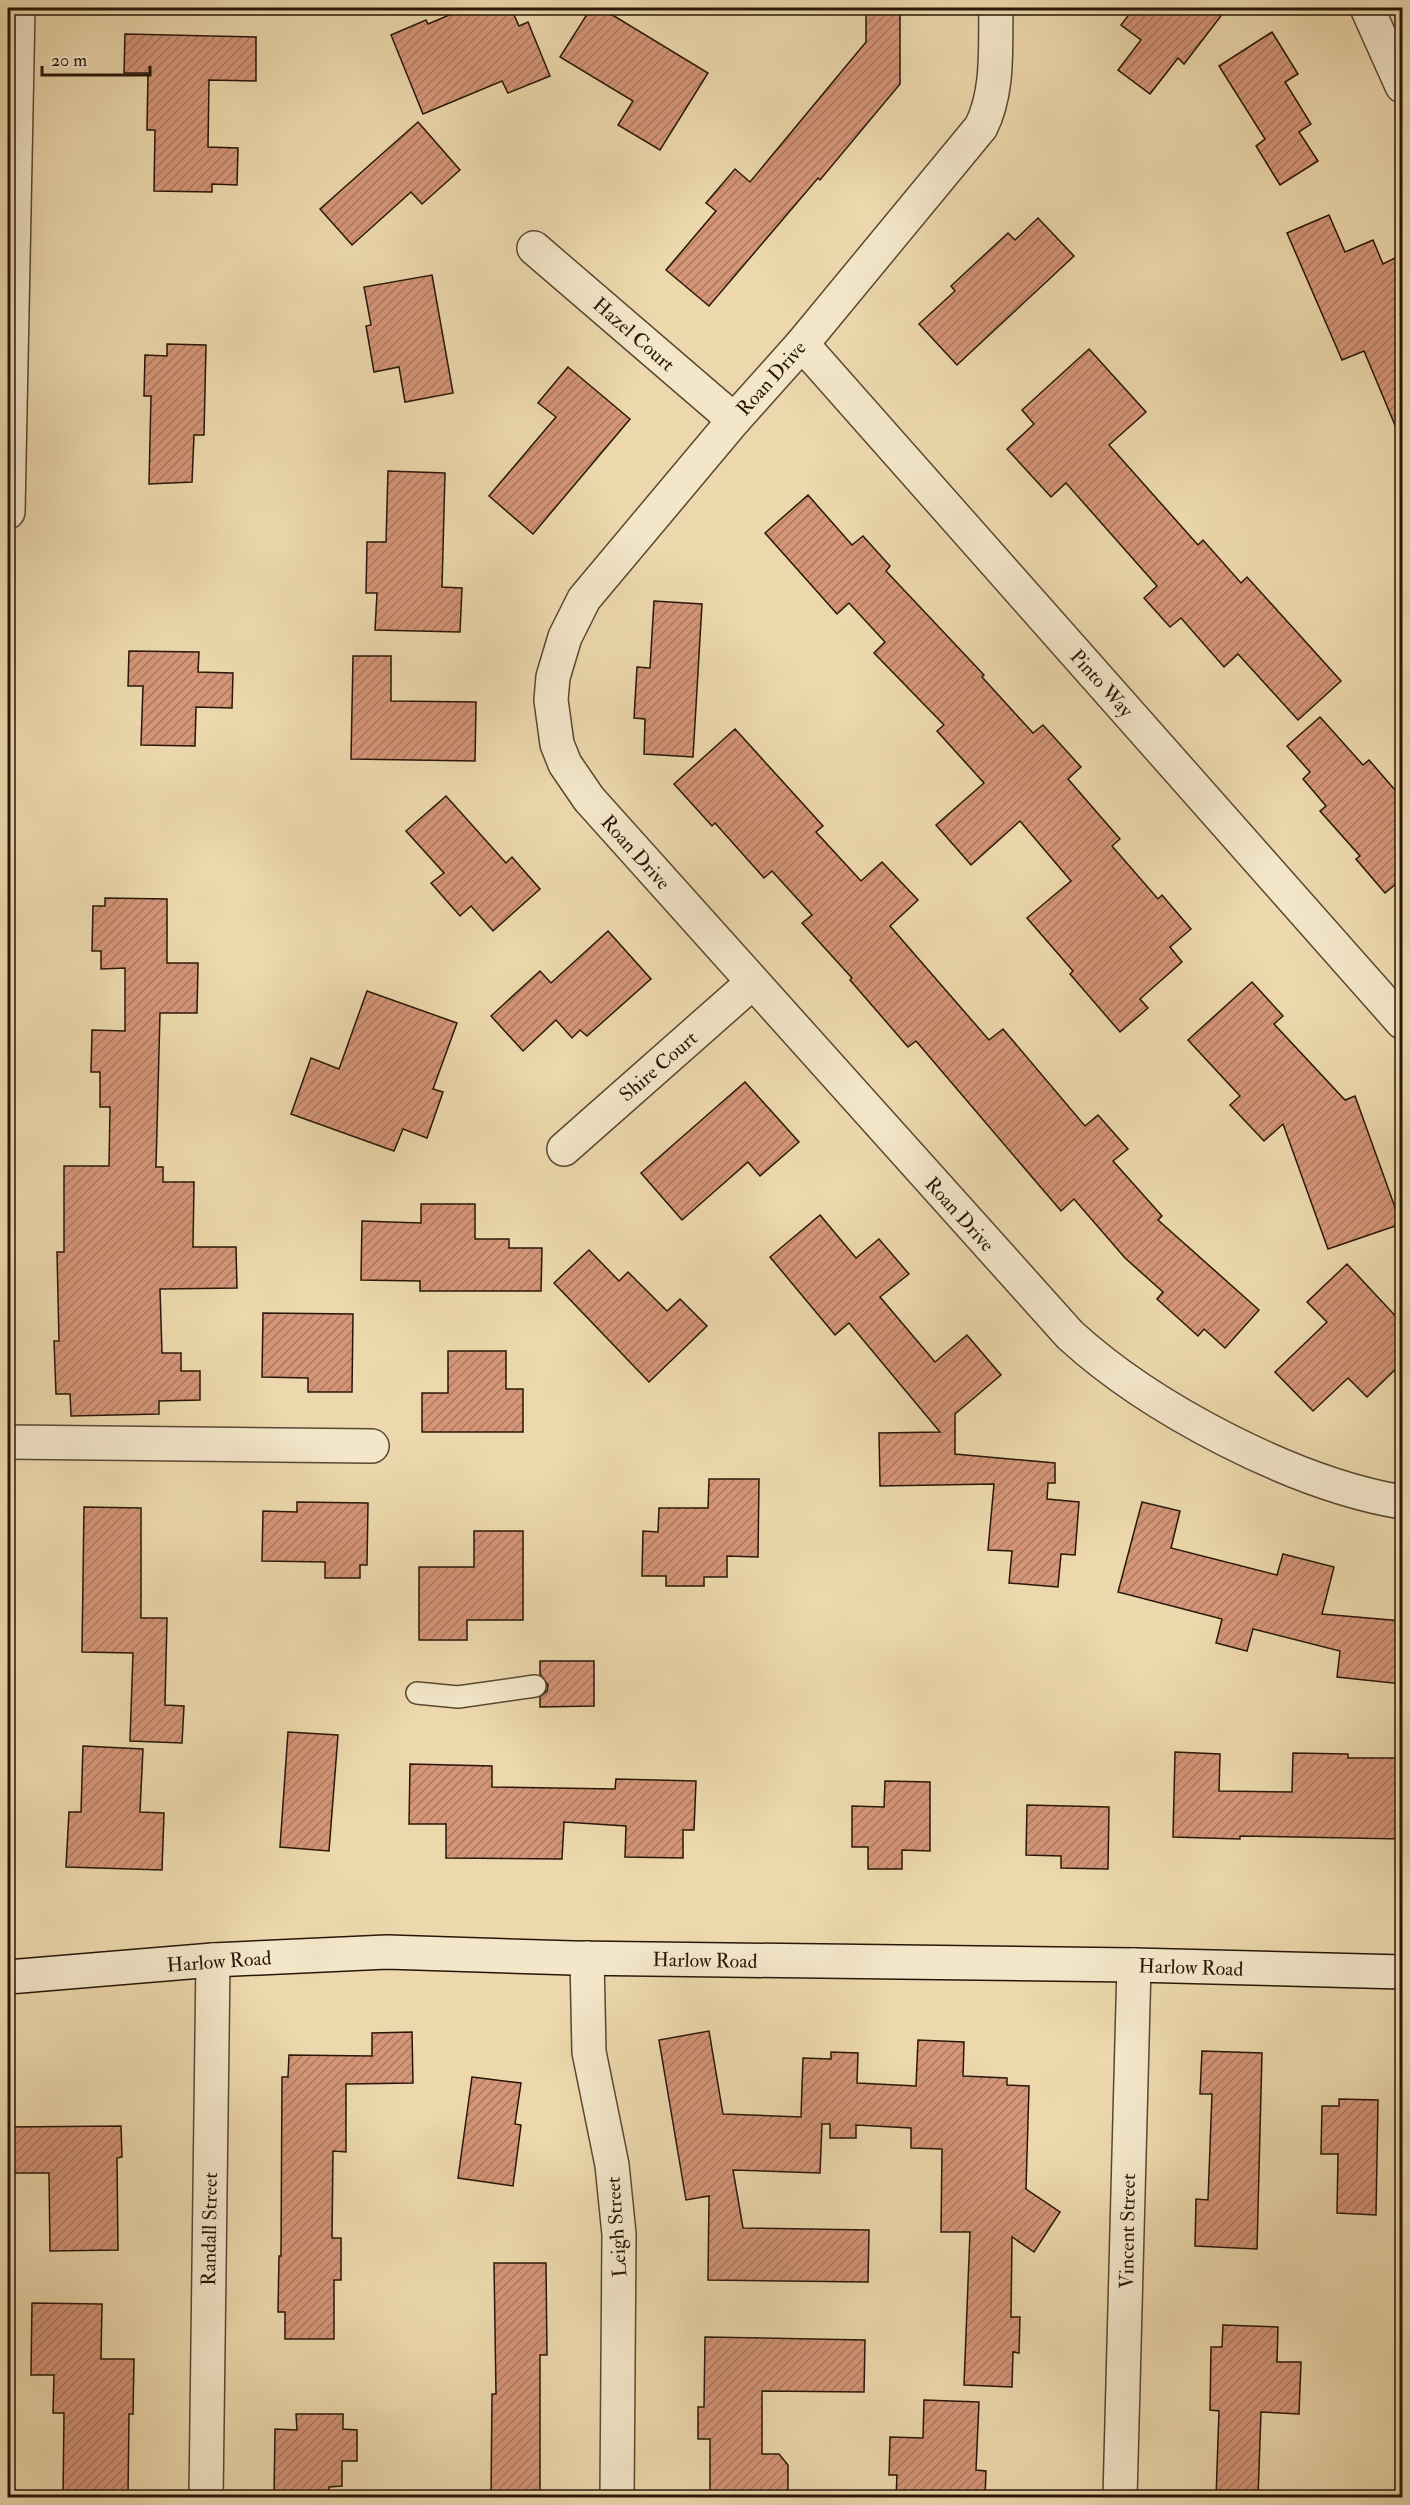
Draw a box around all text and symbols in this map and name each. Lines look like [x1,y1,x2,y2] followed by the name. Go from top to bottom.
[42,39,150,77] scale bar
[51,49,87,72] text: 20 m
[588,292,680,377] street label: Hazel Court
[731,336,812,421] street label: Roan Drive
[1065,644,1139,723] street label: Pinto Way
[595,810,676,895] street label: Roan Drive
[614,1025,703,1107] street label: Shire Court
[919,1172,1000,1257] street label: Roan Drive
[166,1945,272,1978] street label: Harlow Road
[652,1947,758,1974] street label: Harlow Road
[1138,1953,1244,1982] street label: Harlow Road
[196,2172,223,2286] street label: Randall Street
[1114,2173,1141,2289] street label: Vincent Street
[600,2175,632,2278] street label: Leigh Street

